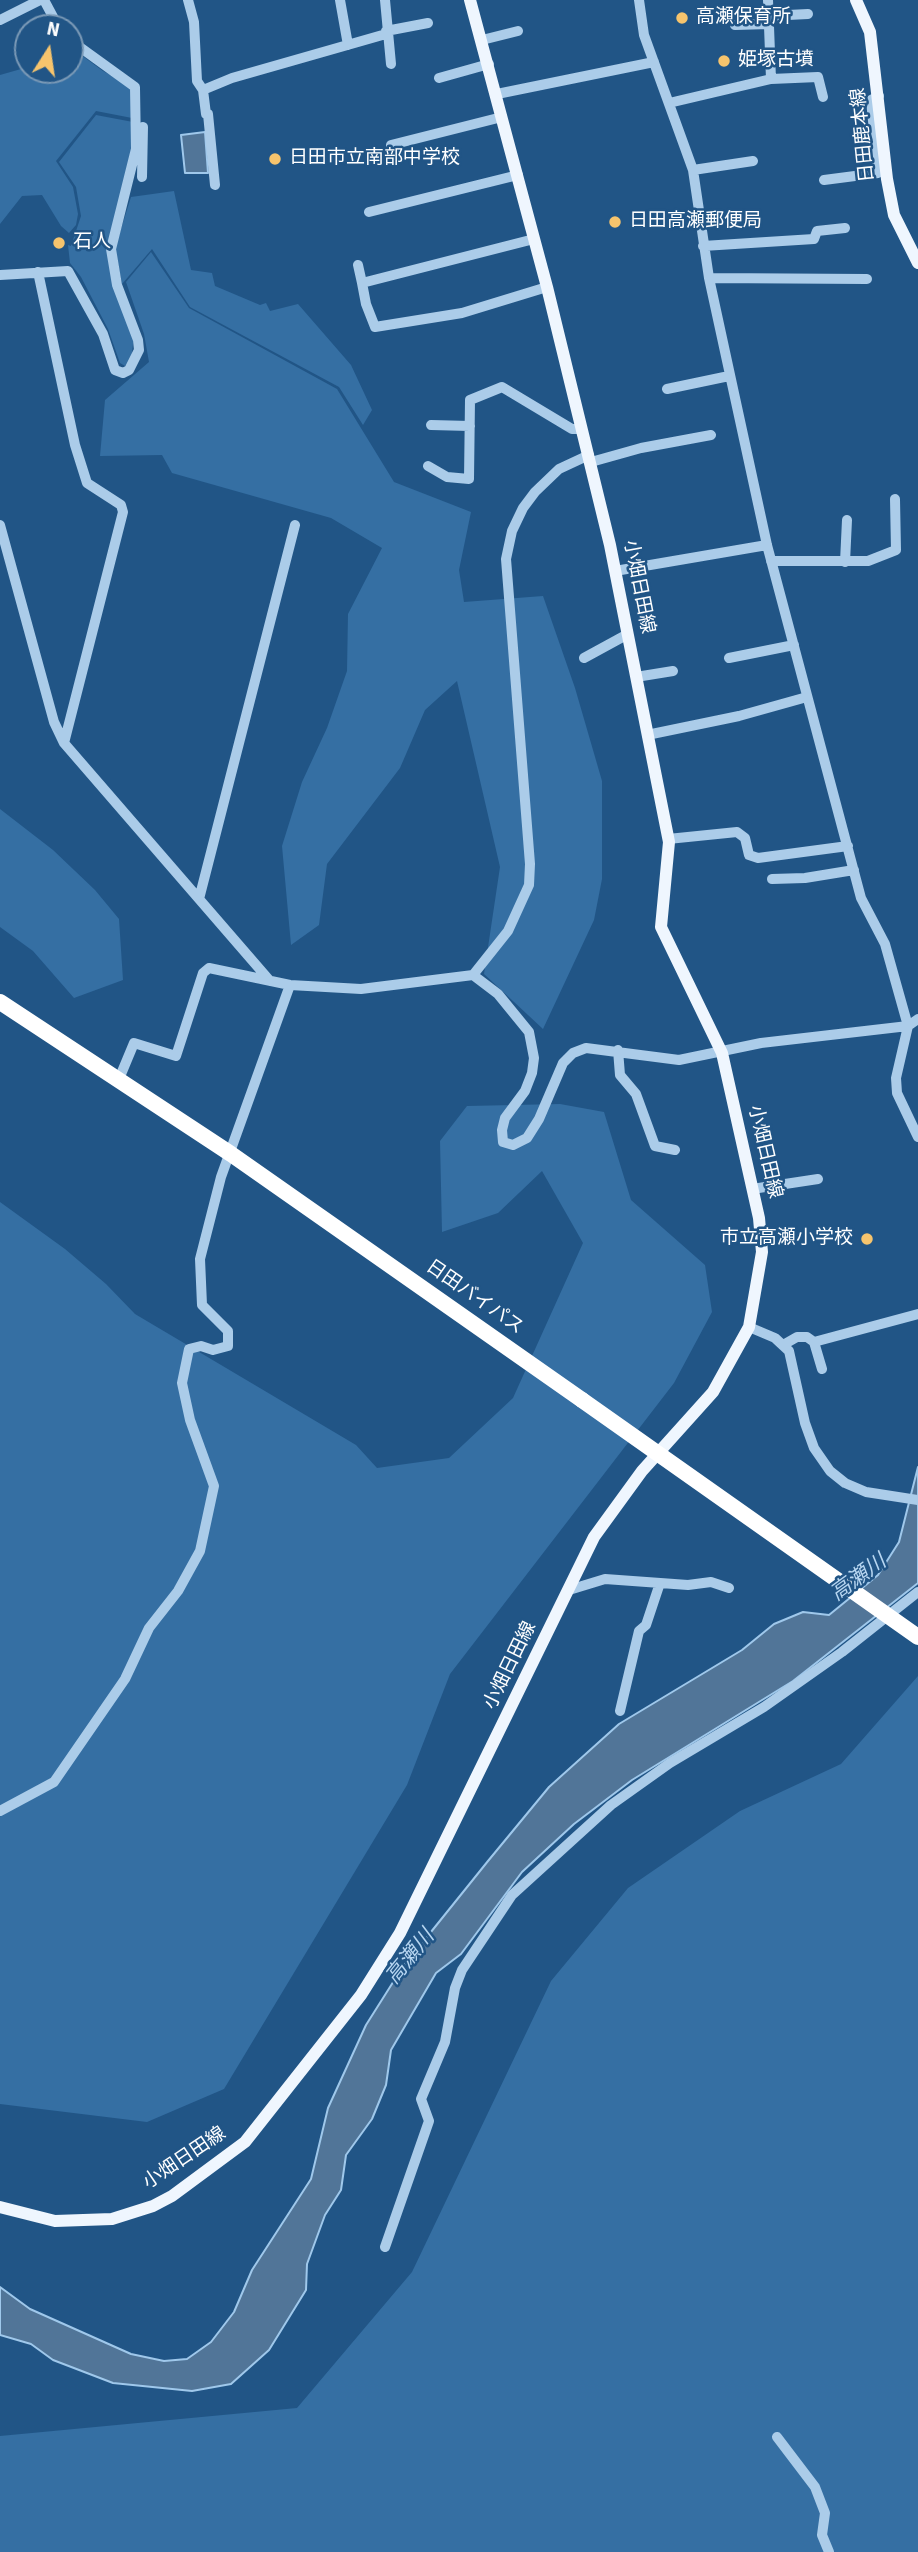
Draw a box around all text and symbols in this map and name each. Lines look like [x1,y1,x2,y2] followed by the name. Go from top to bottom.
[696,7,791,29] place label: 高瀬保育所
[674,10,690,26] marker: 高瀬保育所
[14,14,84,84] north arrow
[44,15,62,44] text: N
[738,50,814,72] place label: 姫塚古墳
[716,53,732,69] marker: 姫塚古墳
[848,87,880,183] street label: 日田鹿本線
[289,148,460,170] place label: 日田市立南部中学校
[267,151,283,167] marker: 日田市立南部中学校
[629,211,762,233] place label: 日田高瀬郵便局
[607,214,623,230] marker: 日田高瀬郵便局
[73,232,111,254] place label: 石人
[51,235,67,251] marker: 石人
[618,538,658,636] street label: 小畑日田線
[742,1103,786,1201] street label: 小畑日田線
[720,1228,853,1250] place label: 市立高瀬小学校
[859,1231,875,1247] marker: 市立高瀬小学校
[421,1256,527,1340] street label: 日田バイパス
[826,1550,892,1608] water label: 高瀬川
[480,1618,542,1714] street label: 小畑日田線
[381,1926,441,1990] water label: 高瀬川
[139,2123,231,2195] street label: 小畑日田線

